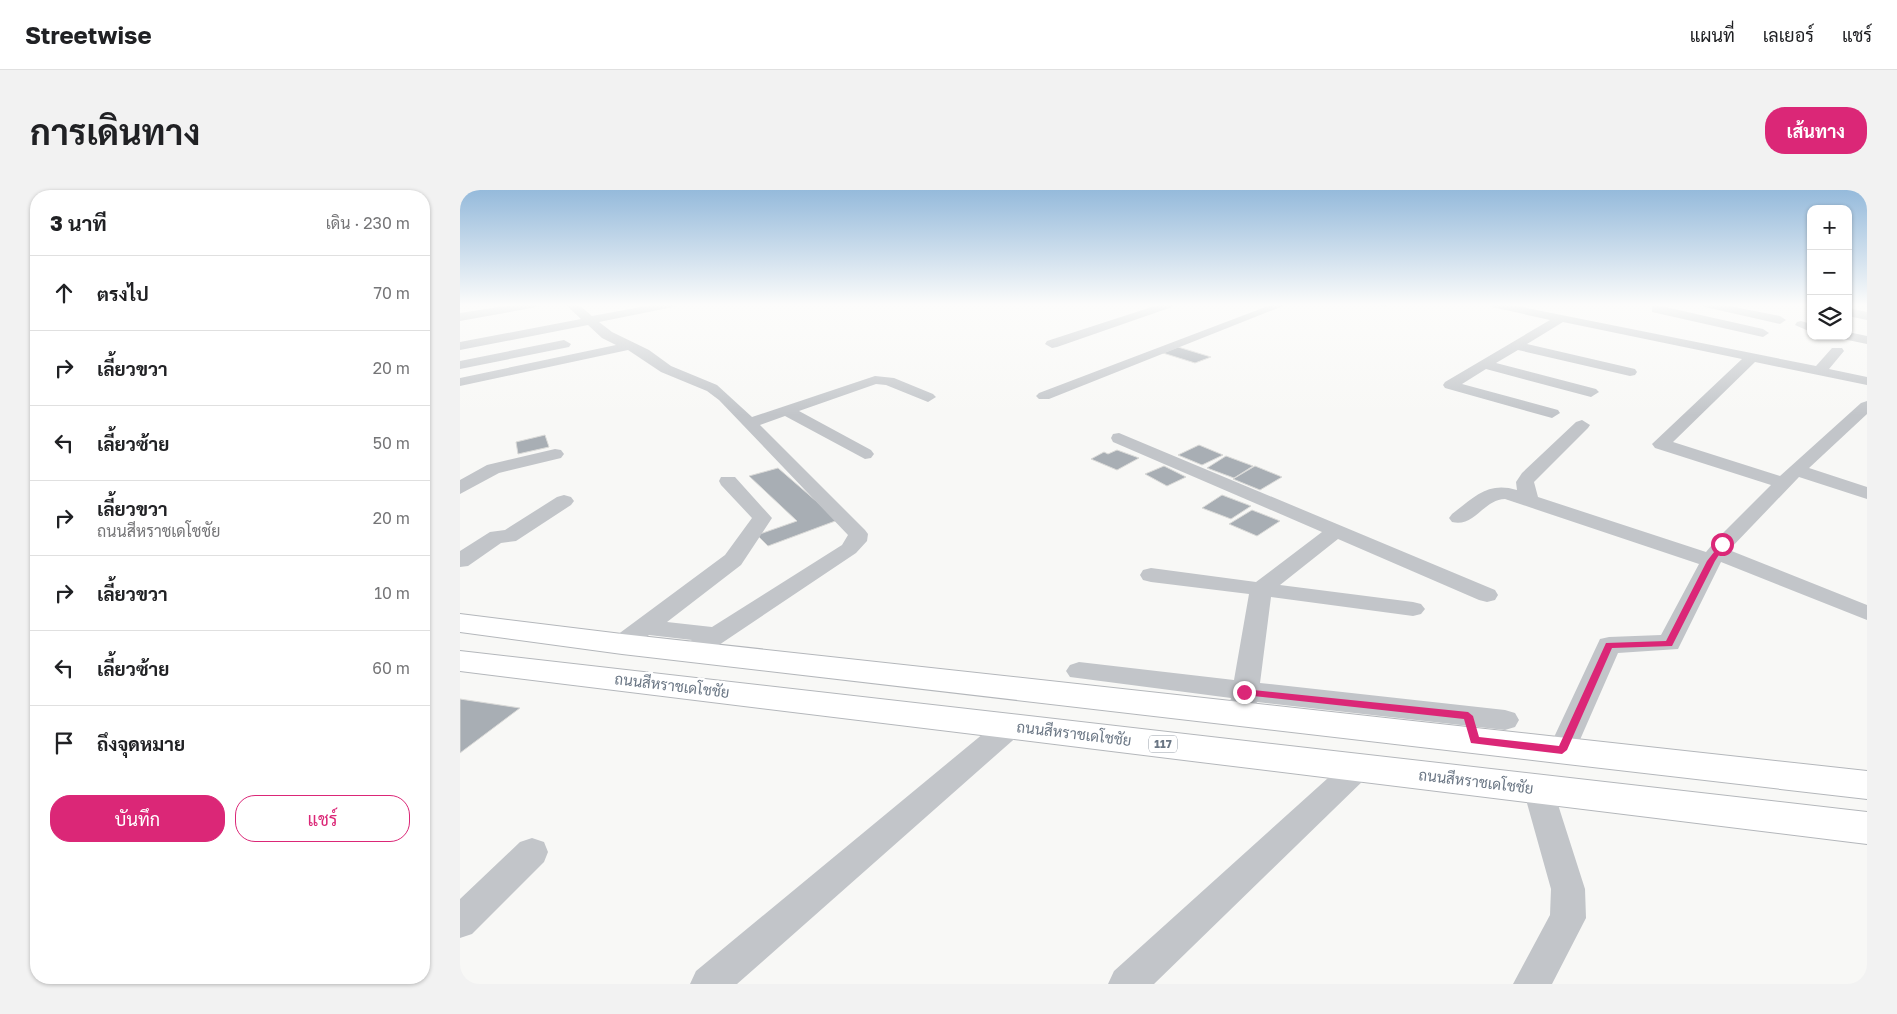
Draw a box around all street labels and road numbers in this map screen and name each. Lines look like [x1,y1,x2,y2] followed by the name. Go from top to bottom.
[614,669,731,701] street label: ถนนสีหราชเดโชชัย
[1016,717,1133,749] street label: ถนนสีหราชเดโชชัย
[1149,736,1177,752] road number: 117
[1418,765,1535,797] street label: ถนนสีหราชเดโชชัย

